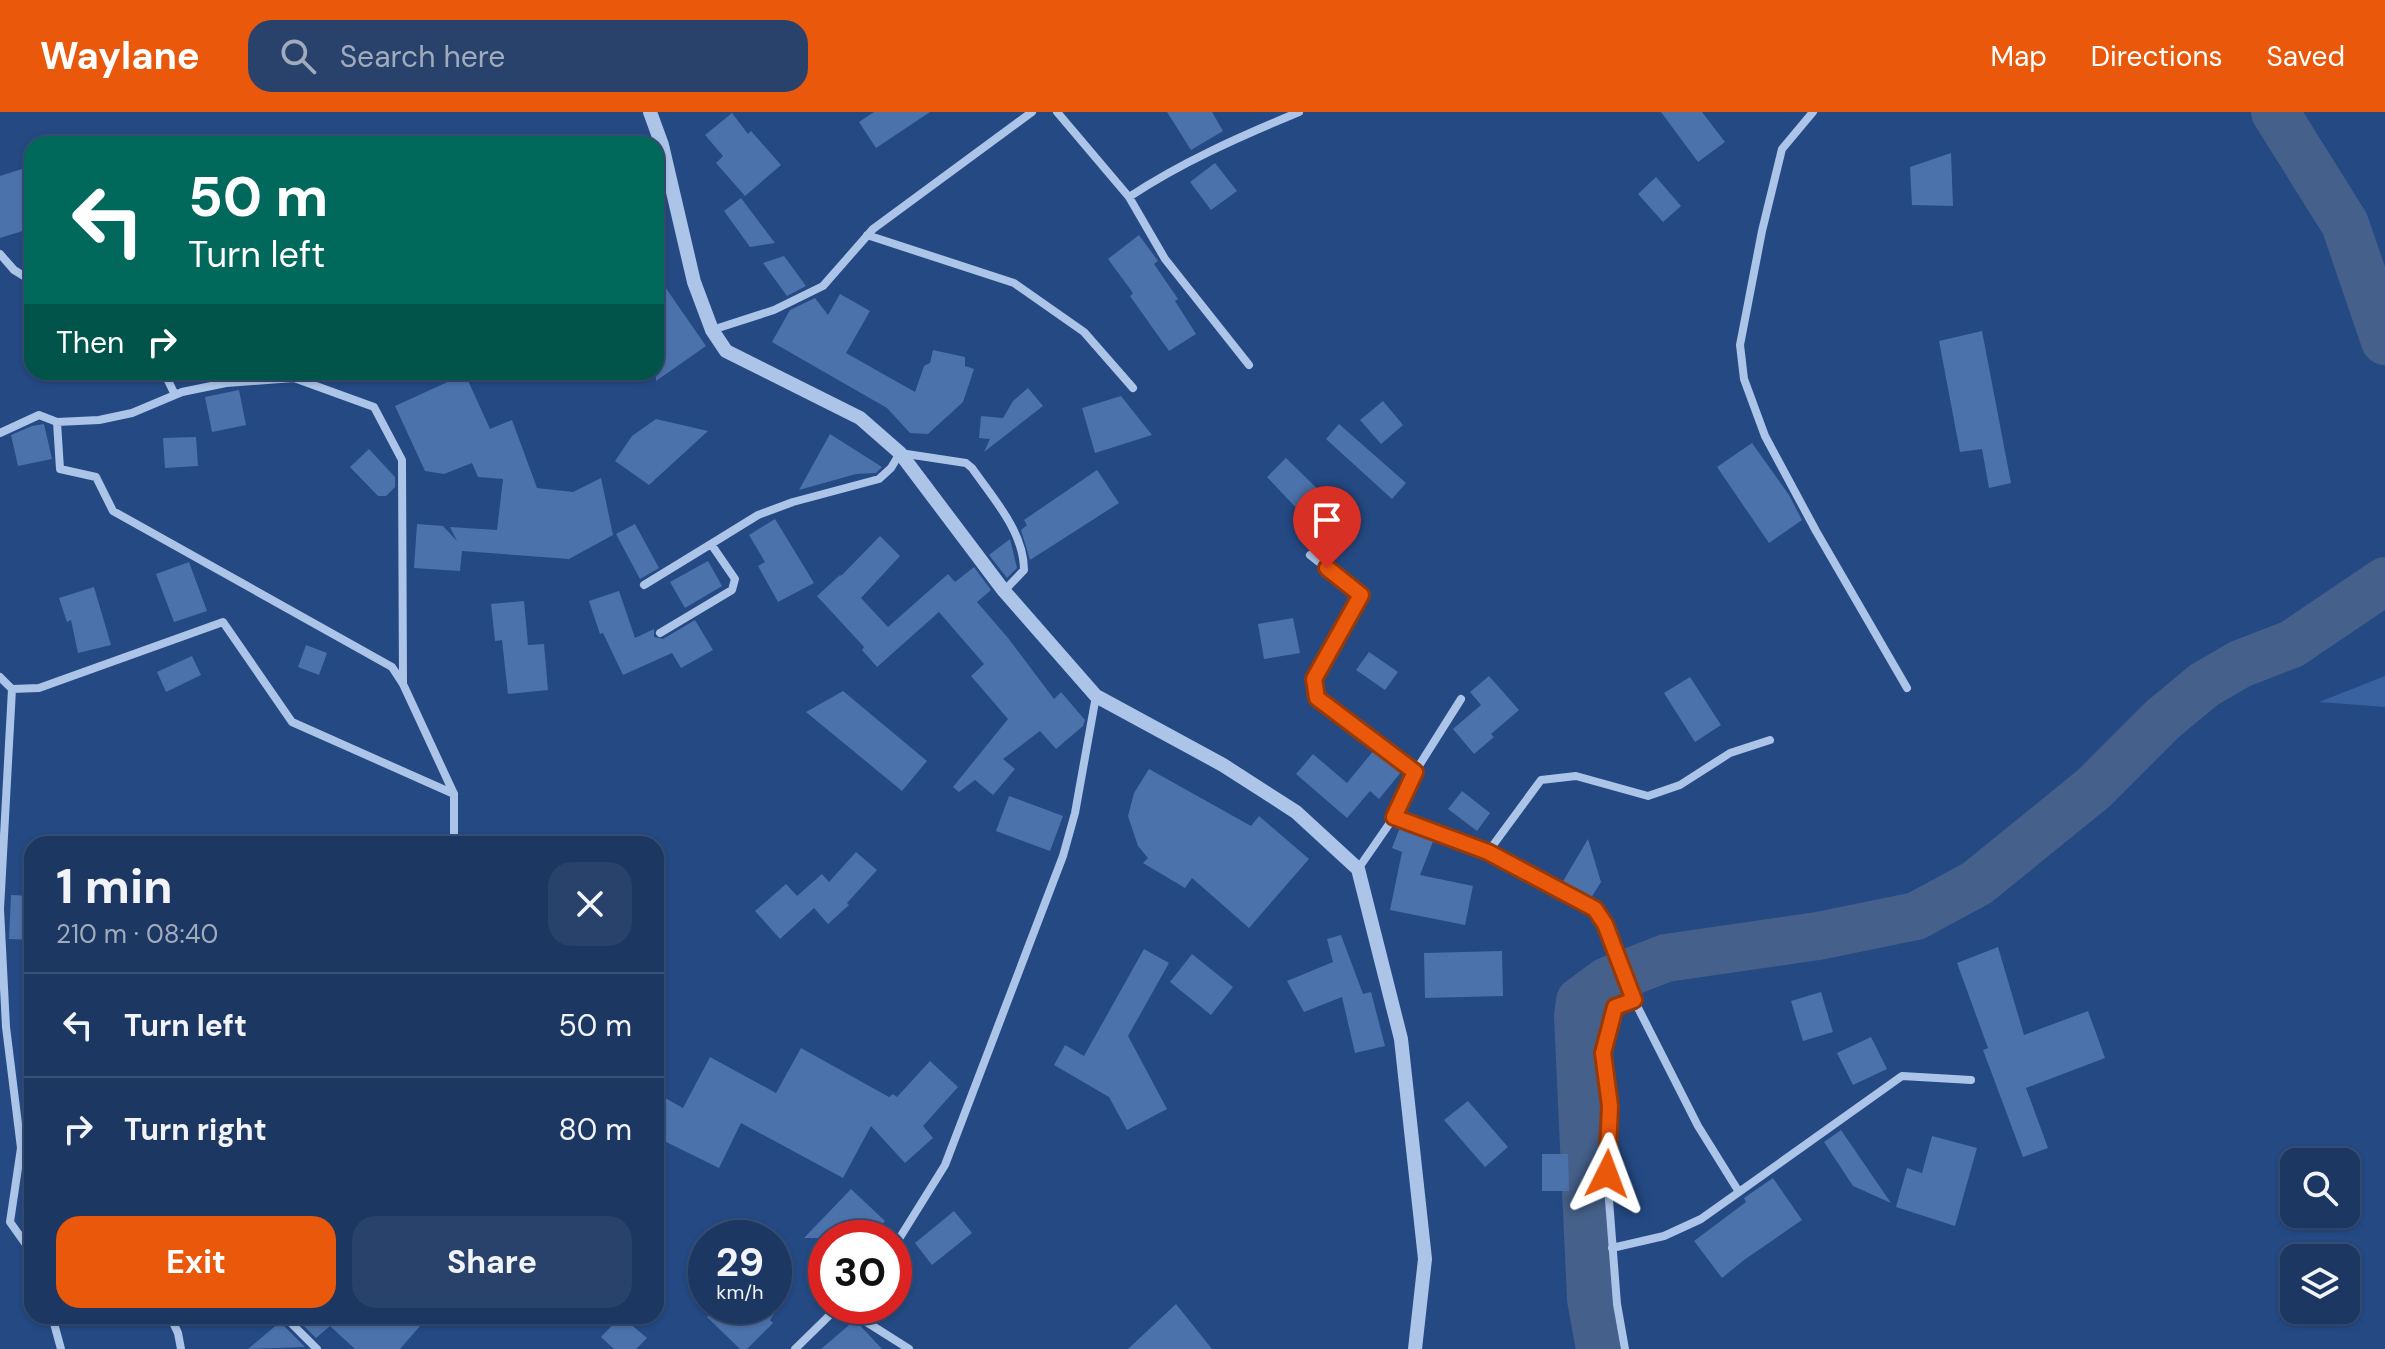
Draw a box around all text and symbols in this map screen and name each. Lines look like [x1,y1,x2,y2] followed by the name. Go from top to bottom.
[248,20,808,92] search box
[40,31,200,81] text: Waylane
[276,34,320,78] icon: search
[340,37,505,76] text: Search here
[1990,38,2047,75] text: Map
[2091,38,2223,75] text: Directions
[2267,38,2345,75] text: Saved
[188,160,328,233] text: 50 m
[56,168,160,272] icon: left
[188,231,325,278] text: Turn left
[140,320,184,364] icon: right
[56,323,124,362] text: Then
[1293,486,1361,568] pin
[1305,498,1349,542] icon: arrive
[56,855,173,918] text: 1 min
[548,862,632,946] button: close
[56,917,218,951] text: 210 m · 08:40
[56,1003,100,1047] icon: left
[124,1006,247,1045] text: Turn left
[558,1006,632,1045] text: 50 m
[56,1107,100,1151] icon: right
[124,1110,267,1149] text: Turn right
[559,1110,632,1149] text: 80 m
[1565,1132,1649,1216] position arrow
[2280,1148,2360,1324] map controls
[2280,1148,2360,1228] button: search
[56,1216,336,1308] button: Exit
[352,1216,632,1308] button: Share
[808,1220,912,1324] speed limit sign: 30
[716,1236,764,1288] text: 29
[2280,1244,2360,1324] button: layers
[716,1279,764,1305] text: km/h

